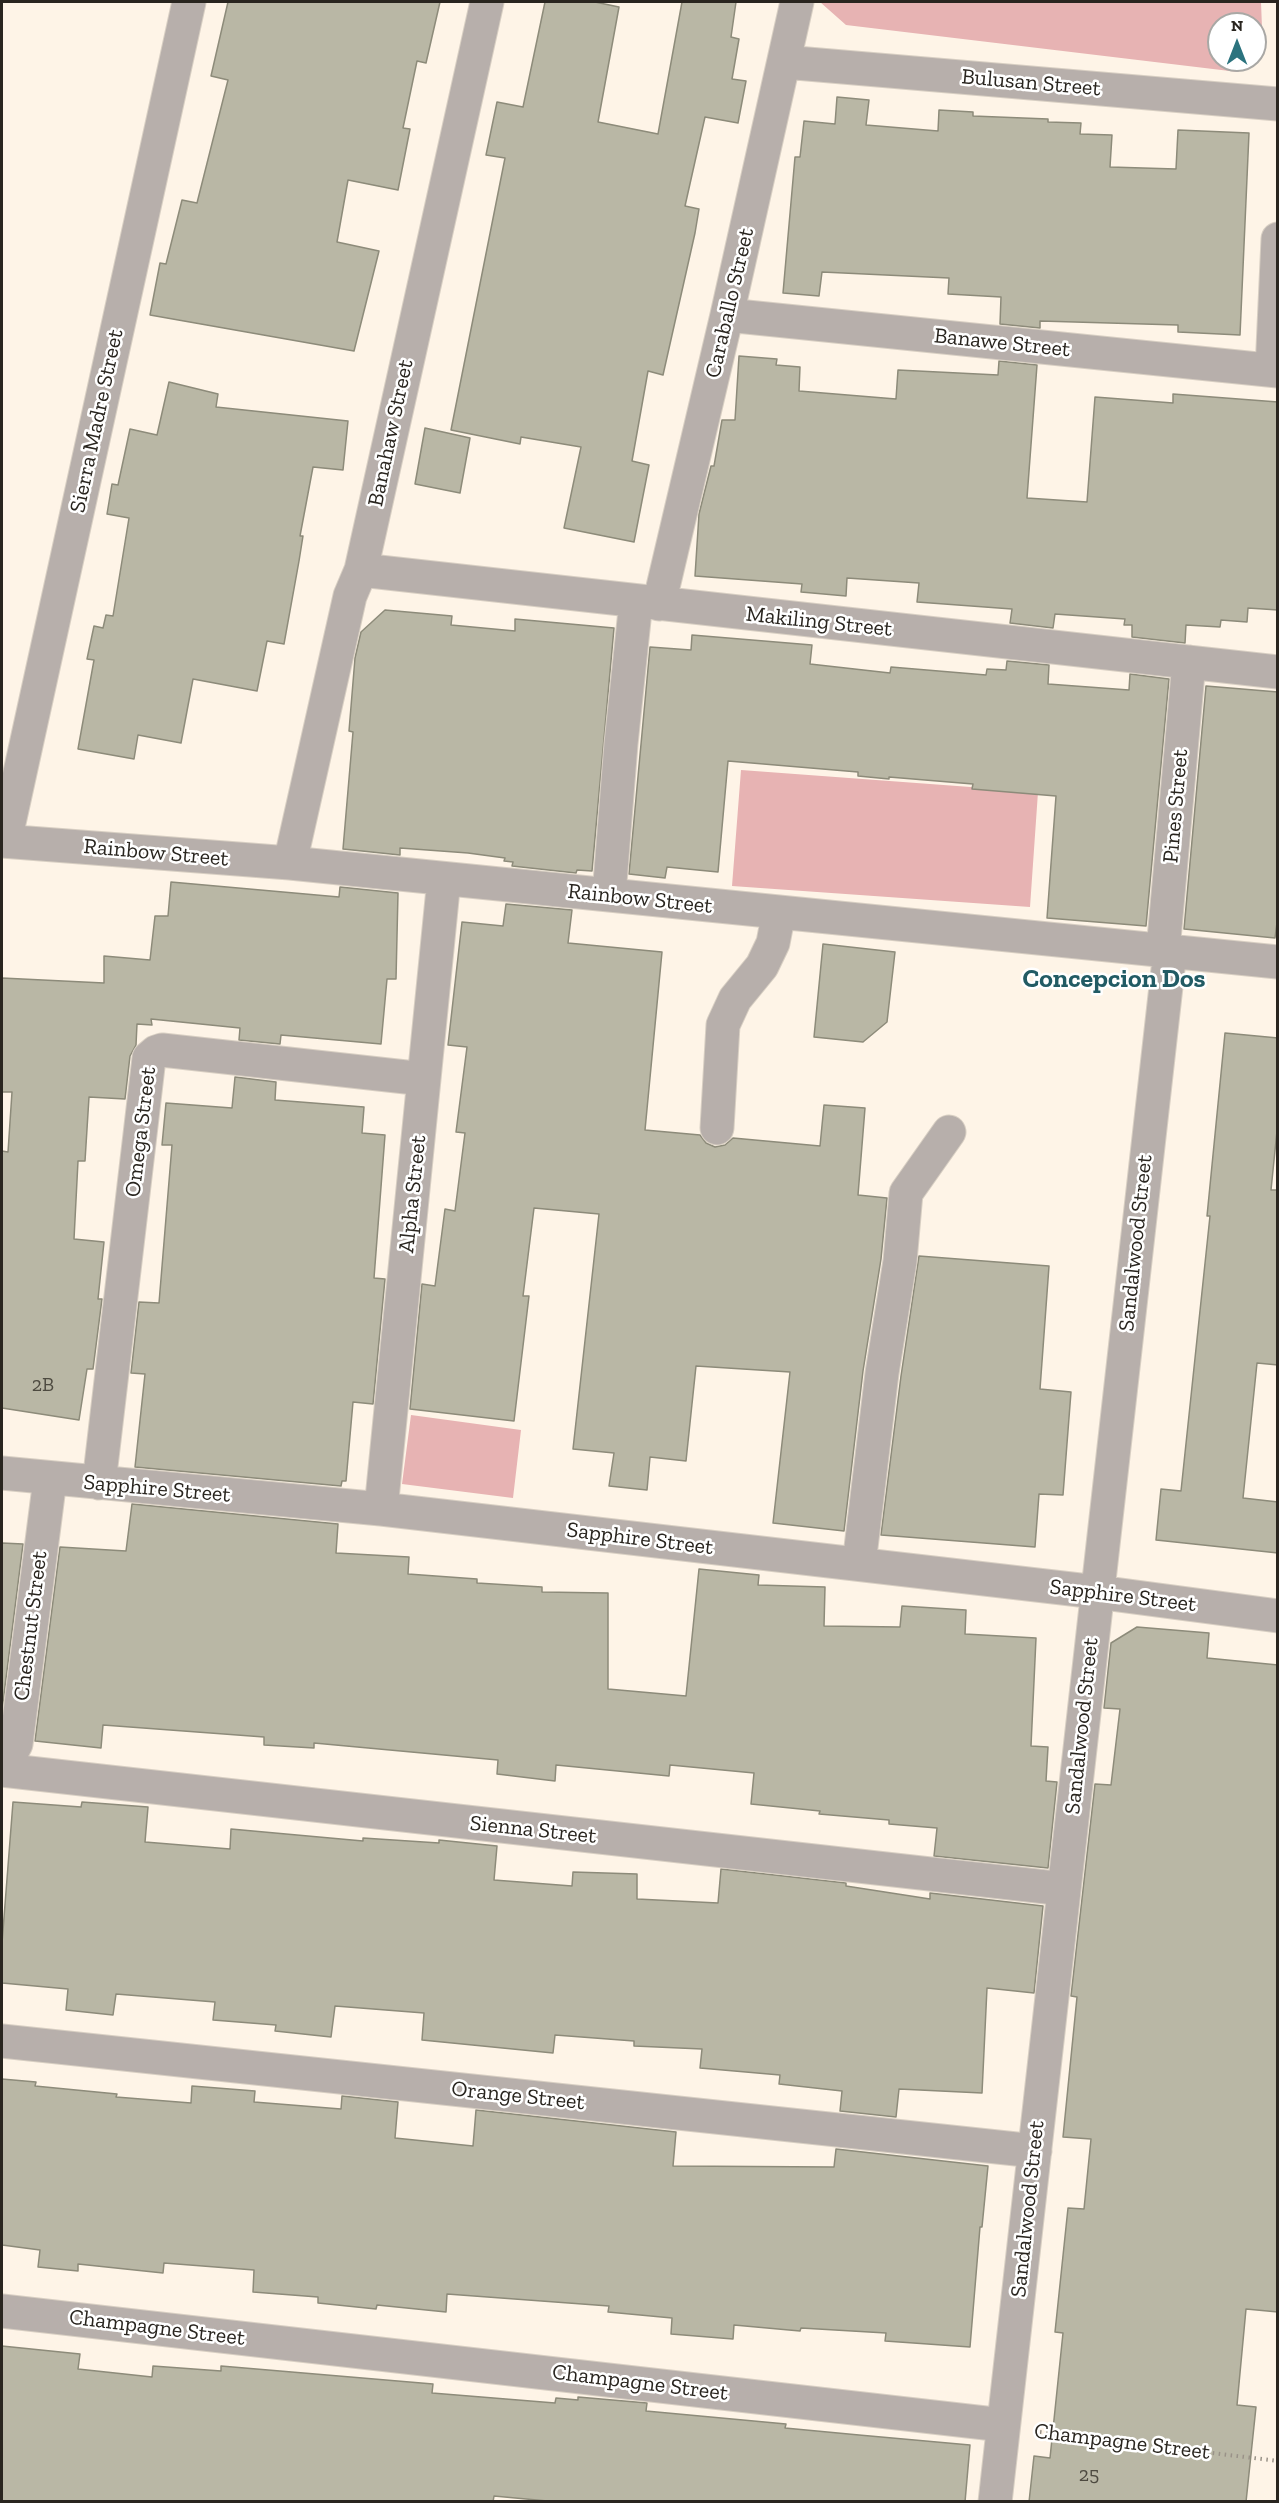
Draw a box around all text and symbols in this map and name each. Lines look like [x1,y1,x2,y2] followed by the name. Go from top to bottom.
[1207,12,1267,72] north arrow
[1231,16,1243,35] text: N
[960,64,1102,102] street label: Bulusan Street
[700,225,760,381] street label: Caraballo Street
[933,323,1071,363] street label: Banawe Street
[65,327,129,515] street label: Sierra Madre Street
[363,357,419,509] street label: Banahaw Street
[744,601,894,643] street label: Makiling Street
[1158,748,1194,864] street label: Pines Street
[82,834,230,872] street label: Rainbow Street
[566,878,714,920] street label: Rainbow Street
[1023,964,1205,996] district label: Concepcion Dos
[120,1065,162,1199] street label: Omega Street
[394,1134,432,1254] street label: Alpha Street
[1114,1153,1158,1333] street label: Sandalwood Street
[32,1373,54,1397] house number: 2B
[82,1469,232,1509] street label: Sapphire Street
[565,1517,715,1561] street label: Sapphire Street
[9,1550,53,1702] street label: Chestnut Street
[1048,1574,1198,1618] street label: Sapphire Street
[1060,1636,1104,1816] street label: Sandalwood Street
[468,1810,598,1850] street label: Sienna Street
[450,2076,586,2116] street label: Orange Street
[1006,2119,1050,2299] street label: Sandalwood Street
[68,2304,246,2352] street label: Champagne Street
[551,2359,729,2407] street label: Champagne Street
[1033,2418,1211,2466] street label: Champagne Street
[1079,2463,1099,2487] house number: 25

